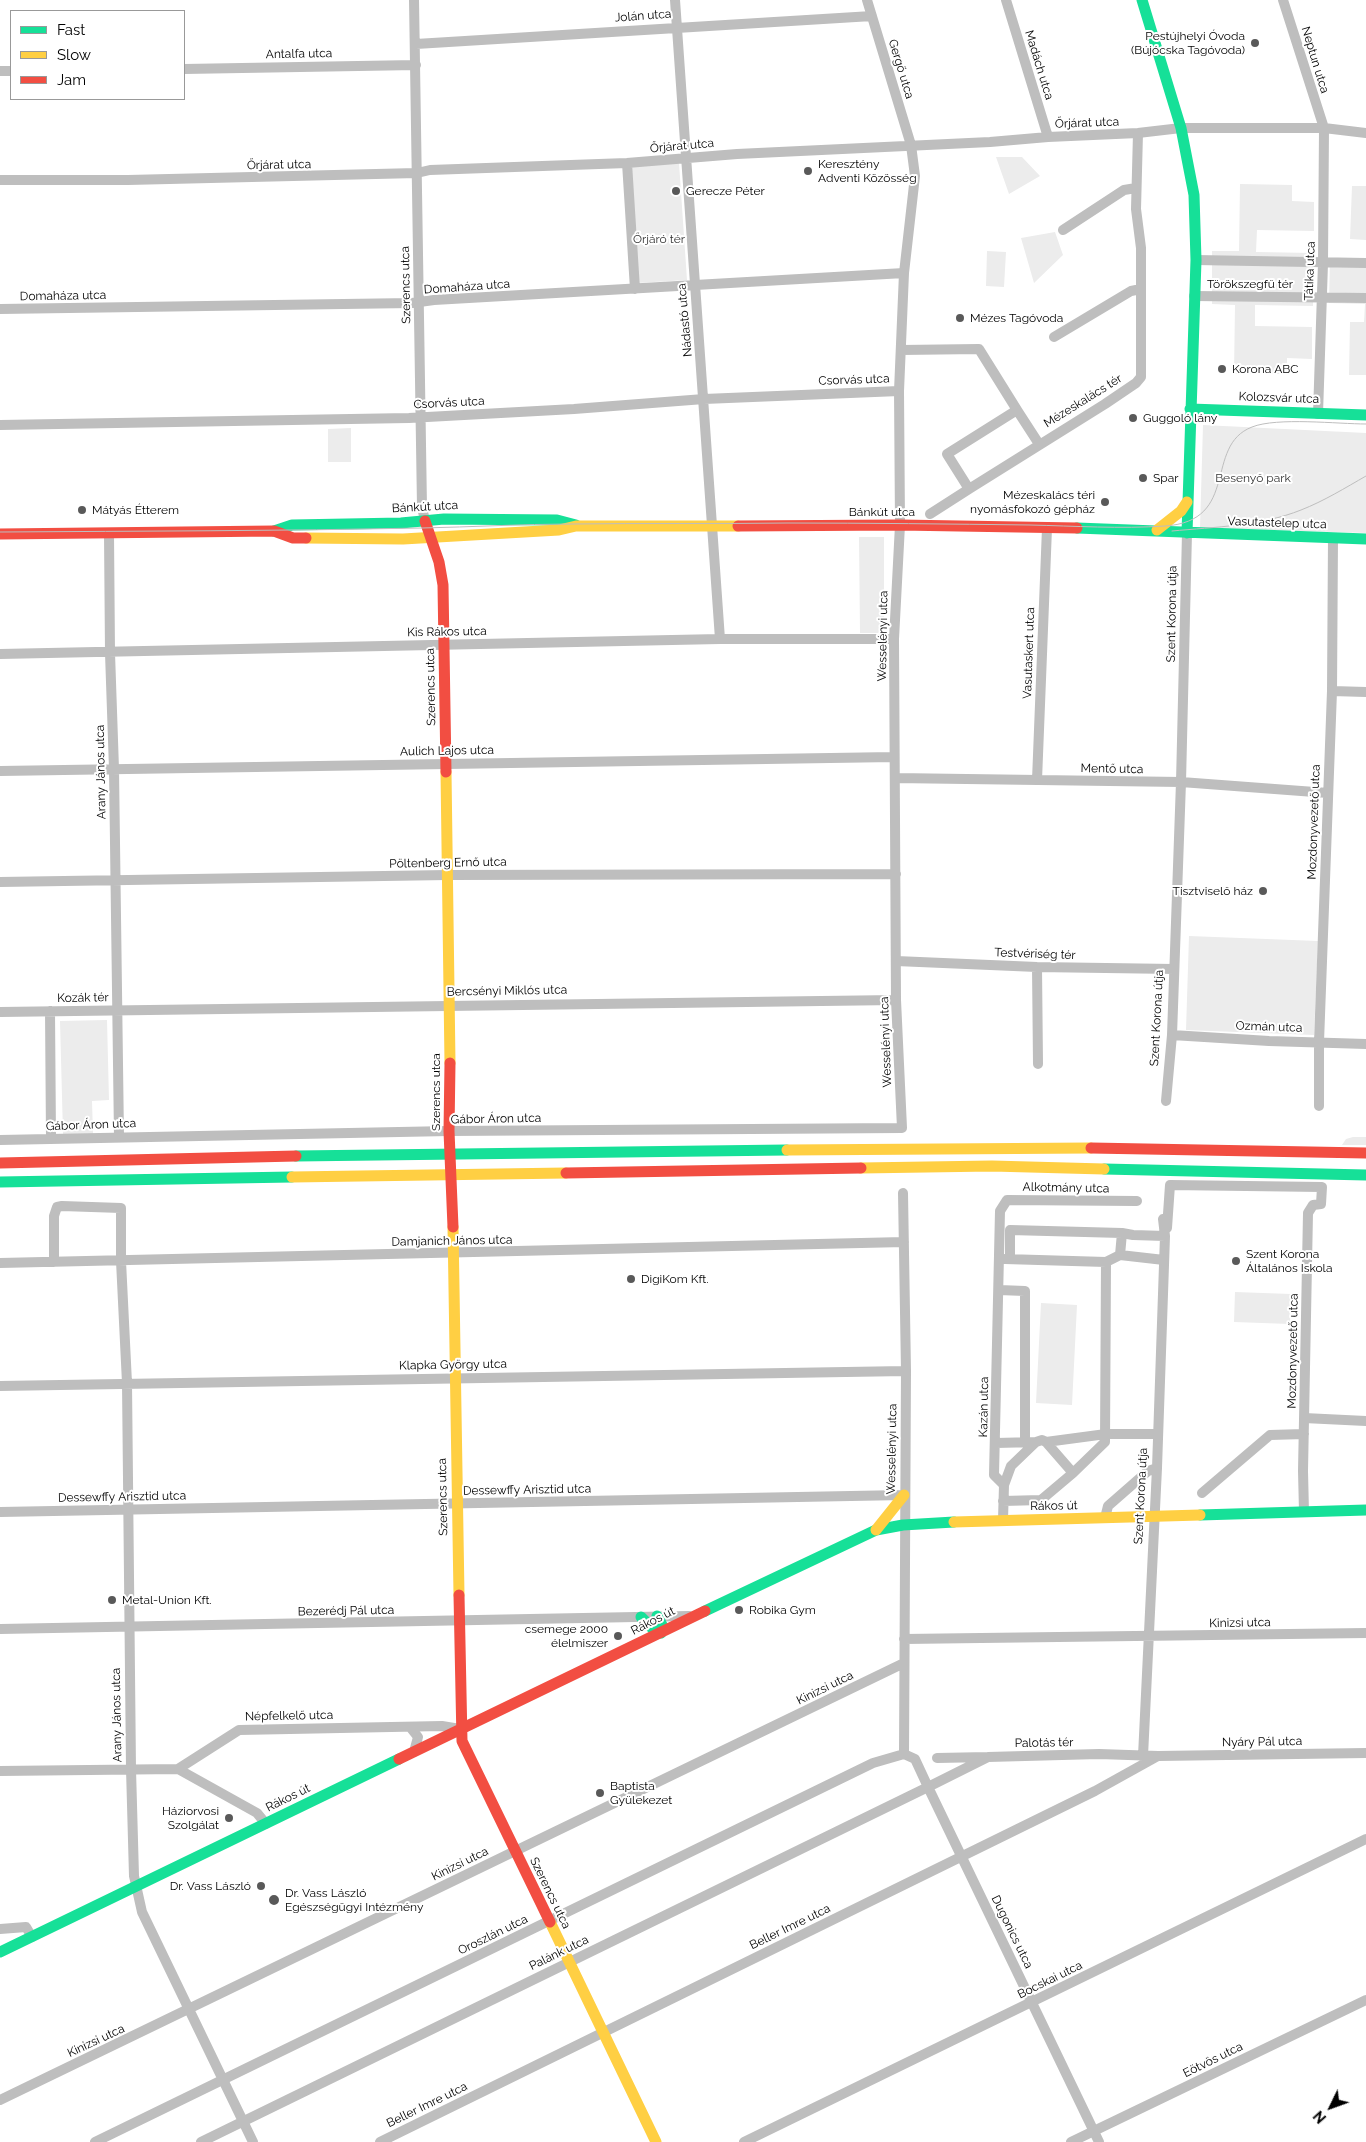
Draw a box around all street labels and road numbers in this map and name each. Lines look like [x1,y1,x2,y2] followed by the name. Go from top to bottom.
[614,7,672,25] street label: Jolán utca
[1298,25,1332,95] street label: Neptun utca
[1022,29,1056,101] street label: Madách utca
[885,38,917,100] street label: Gergő utca
[266,46,332,62] street label: Antalfa utca
[1055,115,1119,131] street label: Őrjárat utca
[649,136,715,156] street label: Őrjárat utca
[247,157,311,173] street label: Őrjárat utca
[1302,241,1318,301] street label: Tátika utca
[398,246,414,324] street label: Szerencs utca
[423,277,511,297] street label: Domaháza utca
[1207,277,1293,291] street label: Törökszegfű tér
[675,283,695,357] street label: Nádastó utca
[20,288,106,304] street label: Domaháza utca
[1041,371,1125,431] street label: Mézeskalács tér
[818,372,890,388] street label: Csorvás utca
[1238,389,1320,407] street label: Kolozsvár utca
[413,394,485,412] street label: Csorvás utca
[392,498,458,516] street label: Bánkút utca
[849,505,915,519] street label: Bánkút utca
[1227,514,1327,532] street label: Vasutastelep utca
[1164,566,1180,662] street label: Szent Korona útja
[875,590,891,682] street label: Wesselényi utca
[1020,607,1038,699] street label: Vasutaskert utca
[407,624,487,640] street label: Kis Rákos utca
[423,648,439,726] street label: Szerencs utca
[93,725,109,819] street label: Arany János utca
[400,743,494,759] street label: Aulich Lajos utca
[1081,761,1143,777] street label: Mentő utca
[1305,764,1323,880] street label: Mozdonyvezető utca
[389,855,507,871] street label: Pöltenberg Ernő utca
[994,945,1076,963] street label: Testvériség tér
[1147,969,1167,1067] street label: Szent Korona útja
[447,983,567,999] street label: Bercsényi Miklós utca
[57,990,109,1006] street label: Kozák tér
[877,996,895,1088] street label: Wesselényi utca
[1235,1019,1303,1035] street label: Ozmán utca
[429,1053,443,1131] street label: Szerencs utca
[451,1111,541,1127] street label: Gábor Áron utca
[46,1116,136,1134] street label: Gábor Áron utca
[1023,1180,1109,1196] street label: Alkotmány utca
[391,1233,513,1249] street label: Damjanich János utca
[1285,1293,1301,1409] street label: Mozdonyvezető utca
[399,1357,507,1373] street label: Klapka György utca
[976,1376,992,1438] street label: Kazán utca
[884,1403,900,1495] street label: Wesselényi utca
[1131,1447,1151,1545] street label: Szent Korona útja
[435,1458,451,1536] street label: Szerencs utca
[463,1482,591,1498] street label: Dessewffy Arisztid utca
[58,1489,186,1505] street label: Dessewffy Arisztid utca
[1030,1498,1078,1514] street label: Rákos út
[298,1603,394,1619] street label: Bezerédj Pál utca
[629,1604,677,1638] street label: Rákos út
[1209,1615,1271,1631] street label: Kinizsi utca
[109,1668,125,1762] street label: Arany János utca
[794,1668,856,1708] street label: Kinizsi utca
[245,1708,333,1724] street label: Népfelkelő utca
[1222,1734,1302,1750] street label: Nyáry Pál utca
[1014,1735,1074,1751] street label: Palotás tér
[264,1781,312,1815] street label: Rákos út
[429,1844,491,1884] street label: Kinizsi utca
[526,1855,574,1931] street label: Szerencs utca
[988,1893,1036,1971] street label: Dugonics utca
[747,1901,833,1953] street label: Beller Imre utca
[456,1912,530,1958] street label: Oroszlán utca
[527,1932,591,1974] street label: Palánk utca
[1015,1958,1085,2002] street label: Bocskai utca
[65,2021,127,2061] street label: Kinizsi utca
[1181,2039,1245,2081] street label: Eötvös utca
[384,2079,470,2131] street label: Beller Imre utca

